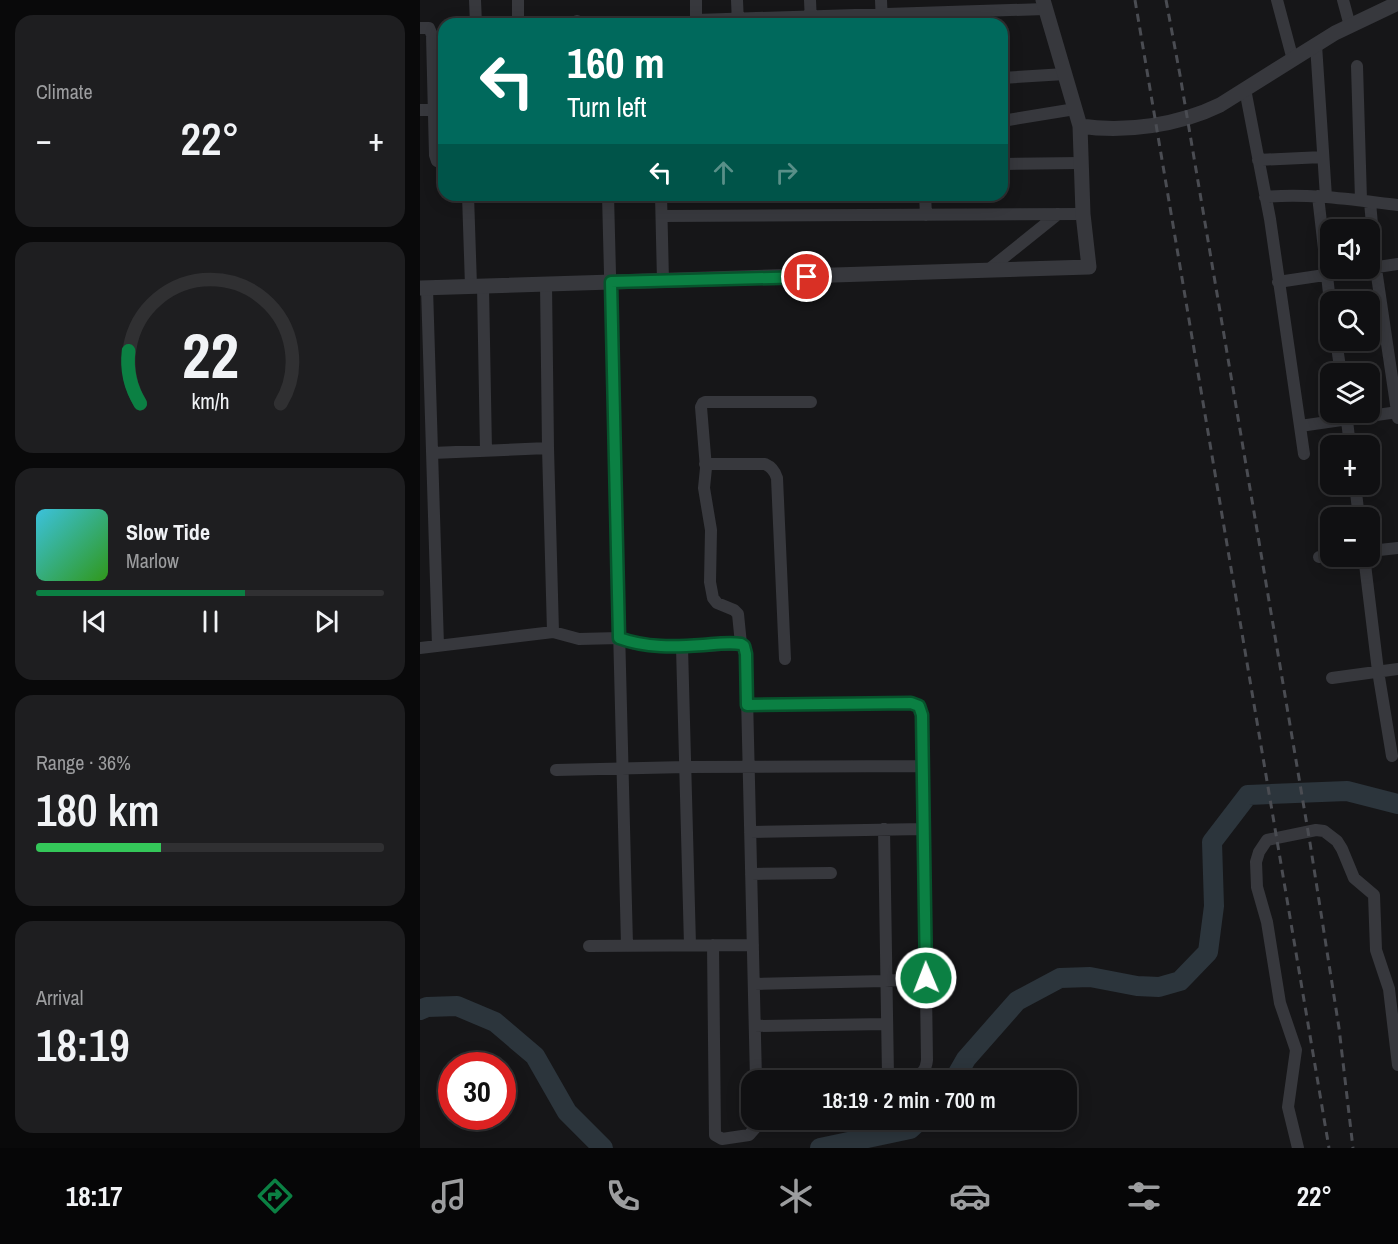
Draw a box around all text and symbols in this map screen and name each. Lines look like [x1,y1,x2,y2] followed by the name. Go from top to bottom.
[567,35,665,91] text: 160 m
[468,42,546,120] icon: left
[36,78,93,105] text: Climate
[567,89,646,125] text: Turn left
[180,108,240,169] text: 22°
[36,117,52,161] text: −
[368,117,384,161] text: +
[644,156,677,189] icon: left
[707,156,740,189] icon: ahead
[770,156,803,189] icon: right
[1320,219,1380,567] map controls
[1320,219,1380,279] button: sound
[781,251,832,302] pin
[790,260,823,293] icon: arrive
[1320,291,1380,351] button: search
[182,314,238,398] text: 22
[1320,363,1380,423] button: layers
[191,388,229,417] text: km/h
[1320,435,1380,495] button: +
[1320,507,1380,567] button: −
[126,517,210,547] text: Slow Tide
[126,547,179,574] text: Marlow
[78,605,111,638] icon: previous
[194,605,227,638] icon: pause
[310,605,343,638] icon: next
[36,749,131,776] text: Range · 36%
[36,779,160,840] text: 180 km
[894,946,958,1010] position arrow
[36,984,83,1011] text: Arrival
[36,1014,130,1075] text: 18:19
[438,1052,516,1130] speed limit sign: 30
[822,1085,996,1115] text: 18:19 · 2 min · 700 m
[254,1175,296,1217] icon: directions
[428,1175,470,1217] icon: music
[602,1175,644,1217] icon: phone
[775,1175,817,1217] icon: climate
[949,1175,991,1217] icon: car
[1123,1175,1165,1217] icon: filters
[66,1178,122,1214] text: 18:17
[1297,1178,1332,1214] text: 22°

